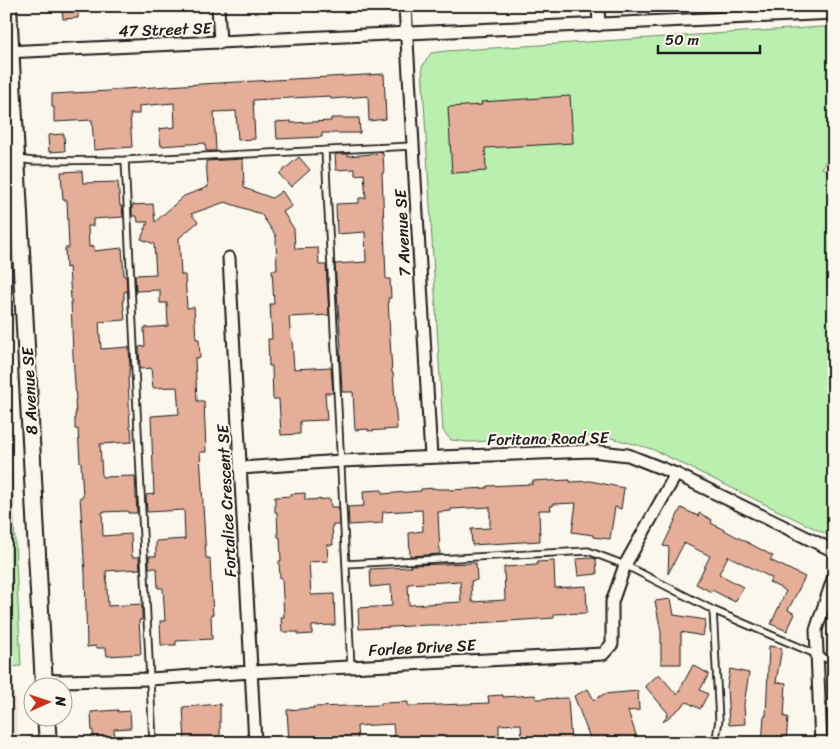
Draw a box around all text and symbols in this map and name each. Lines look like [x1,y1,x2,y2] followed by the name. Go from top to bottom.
[118,13,213,46] street label: 47 Street SE
[658,22,760,54] scale bar
[665,27,700,53] text: 50 m
[386,187,419,277] street label: 7 Avenue SE
[13,345,46,436] street label: 8 Avenue SE
[208,423,245,578] street label: Fortalice Crescent SE
[487,423,610,454] street label: Foritana Road SE
[368,630,478,665] street label: Forlee Drive SE
[22,676,72,726] north arrow
[48,695,73,707] text: N

